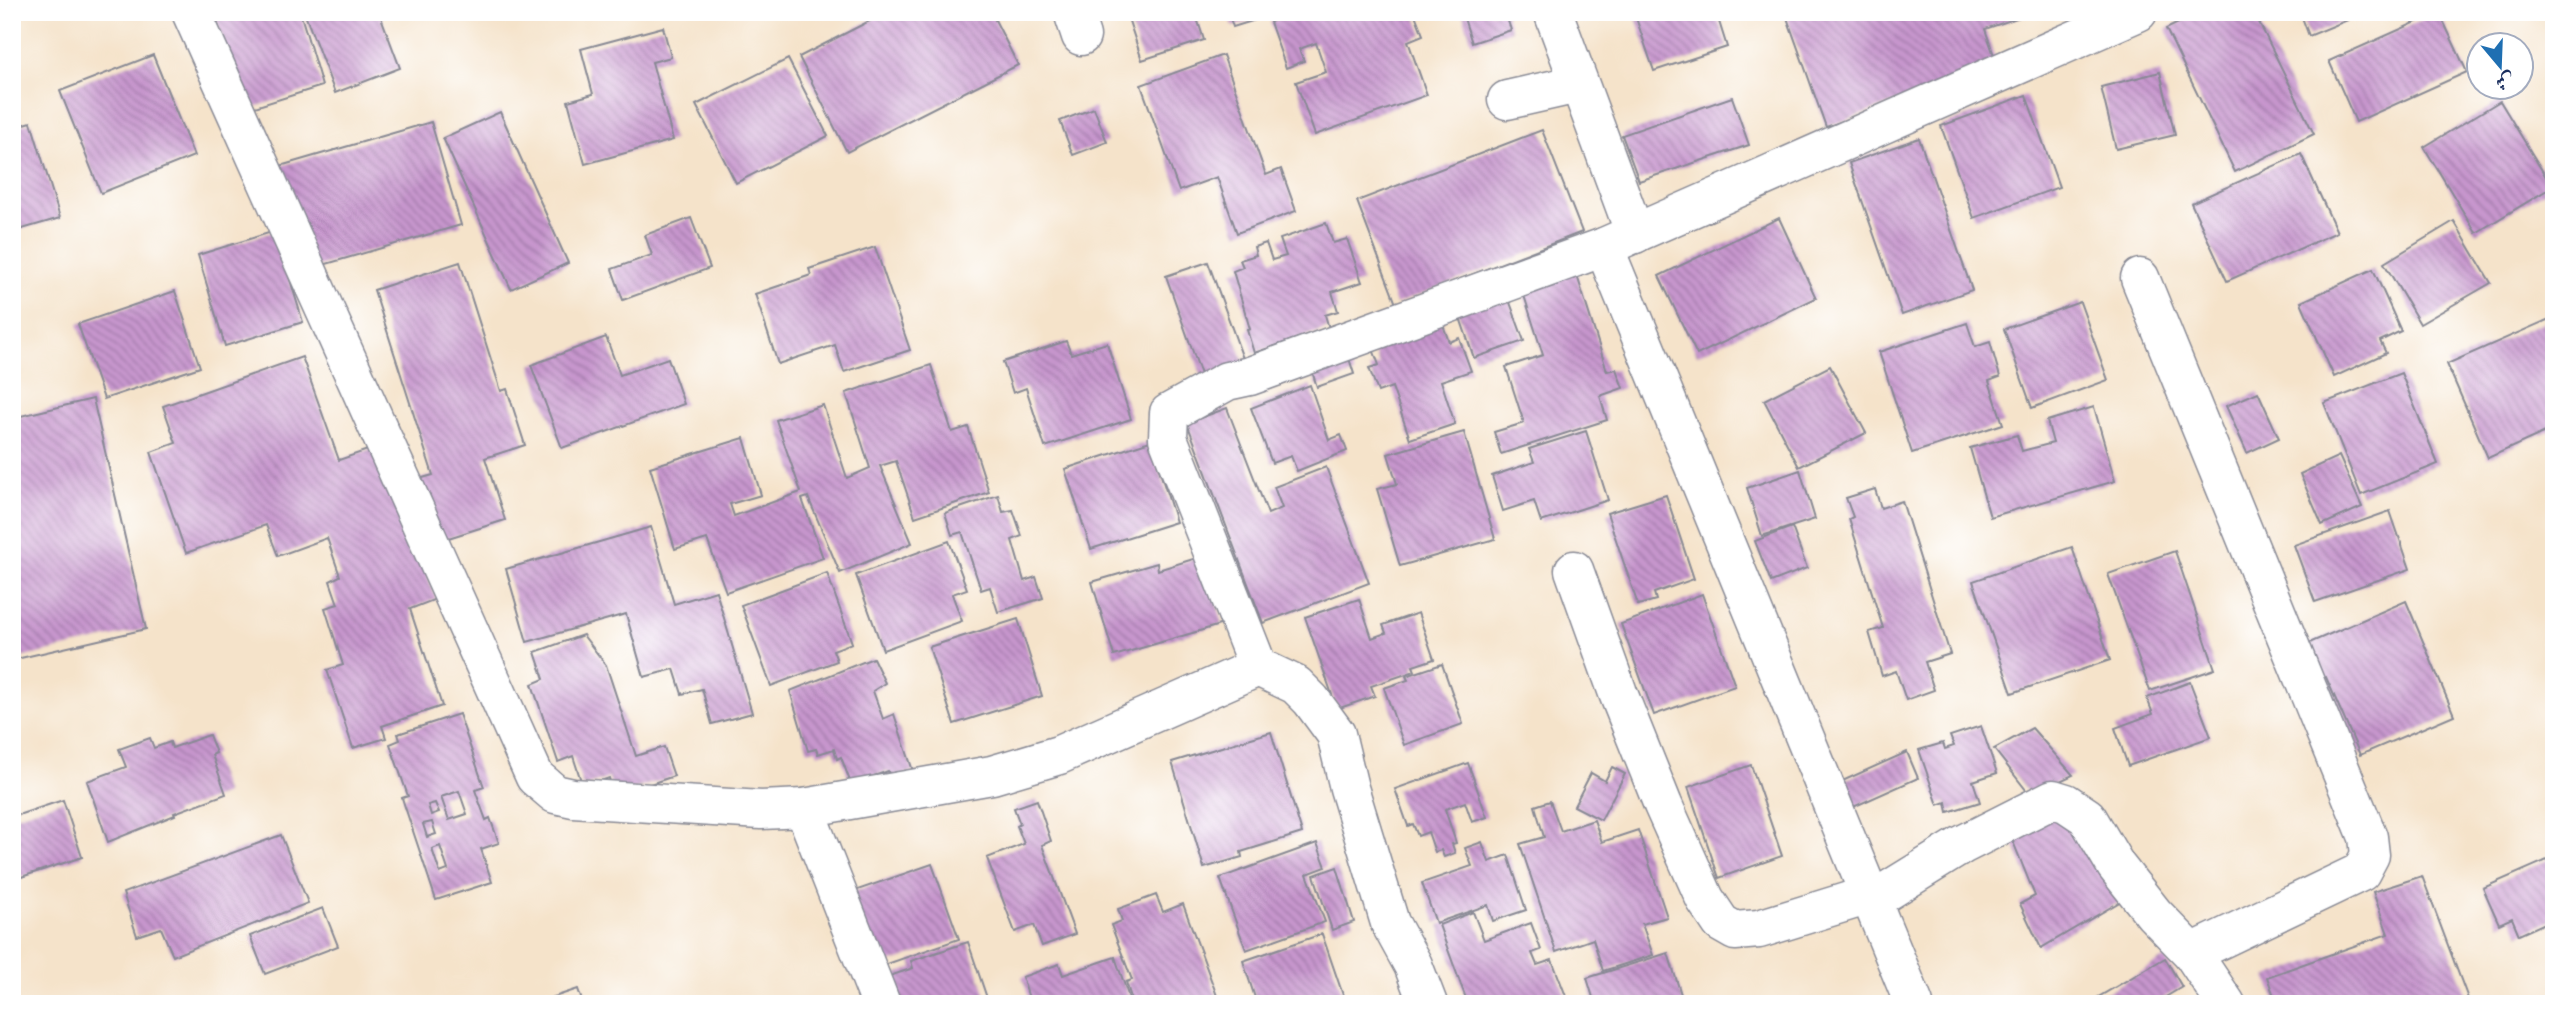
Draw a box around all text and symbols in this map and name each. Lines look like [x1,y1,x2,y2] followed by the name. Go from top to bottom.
[2464,32,2534,102] north arrow
[2492,65,2518,96] text: ش

